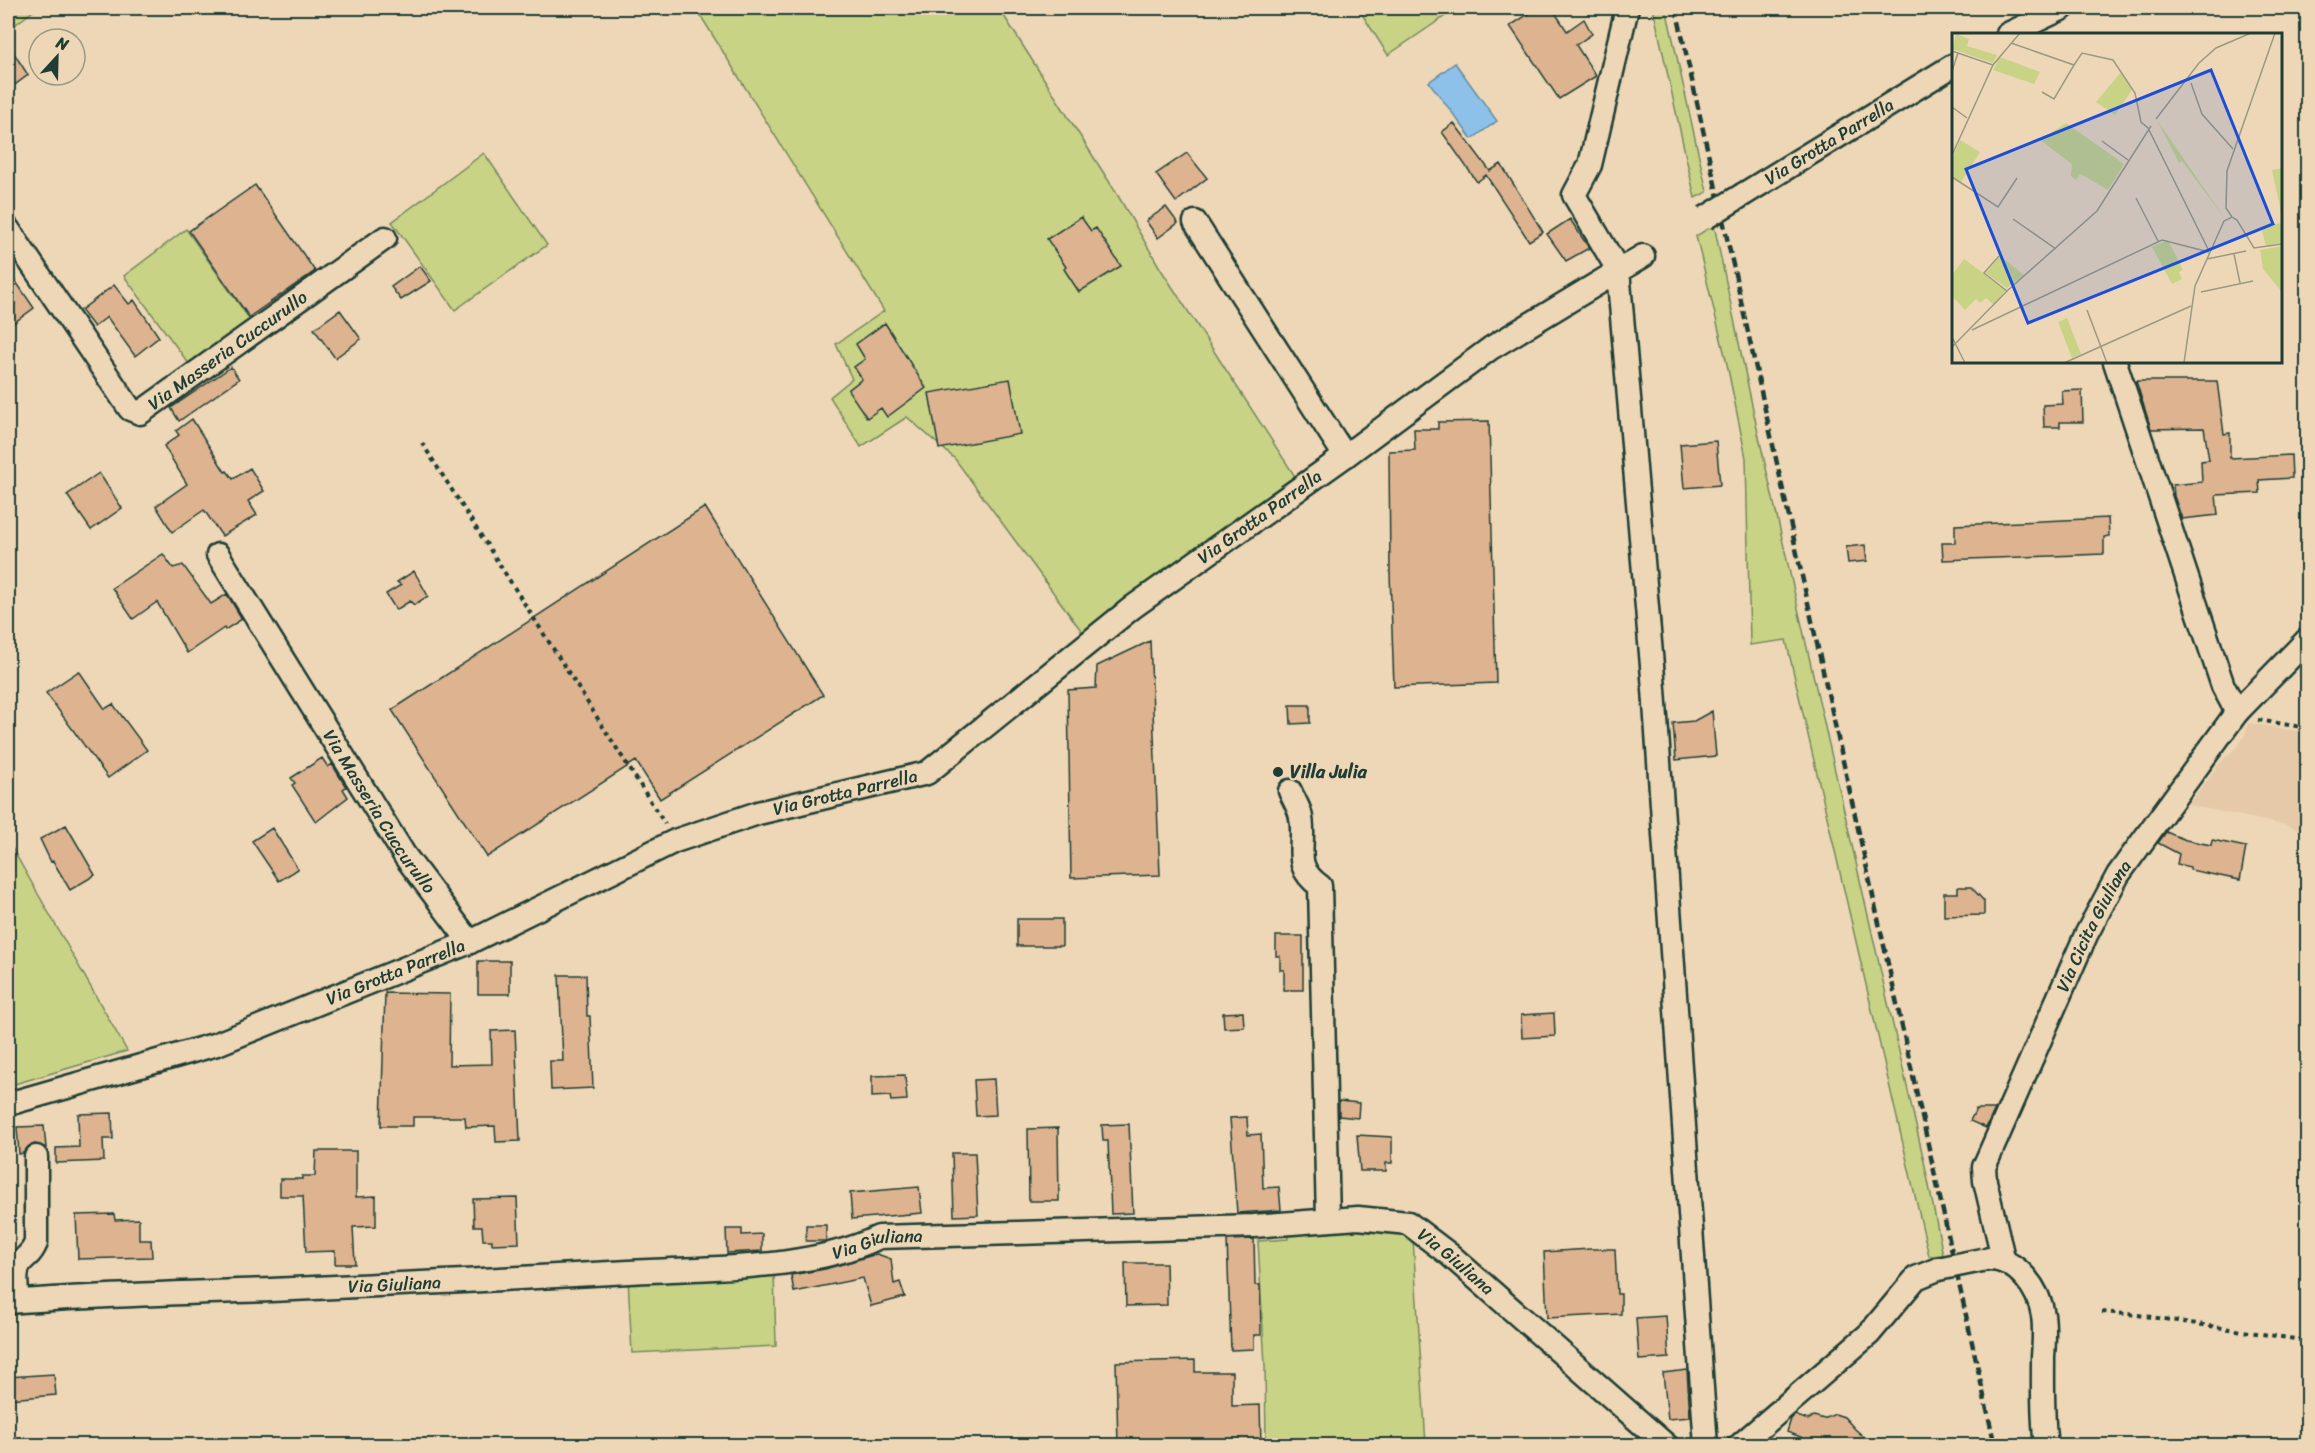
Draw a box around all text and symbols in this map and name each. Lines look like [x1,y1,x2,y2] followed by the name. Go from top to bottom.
[27,27,87,87] north arrow
[51,28,74,59] text: N
[1952,33,2282,363] inset map
[1758,89,1901,194] street label: Via Grotta Parrella
[141,282,315,419] street label: Via Masseria Cuccurullo
[1190,461,1329,573] street label: Via Grotta Parrella
[314,723,444,901] street label: Via Masseria Cuccurullo
[1290,756,1368,788] place label: Villa Julia
[770,760,921,825] street label: Via Grotta Parrella
[1271,765,1285,779] marker: Villa Julia
[2047,853,2140,997] street label: Via Cicita Giuliana
[321,930,470,1014] street label: Via Grotta Parrella
[1410,1219,1502,1303] street label: Via Giuliana
[828,1220,923,1269] street label: Via Giuliana
[347,1266,442,1303] street label: Via Giuliana

